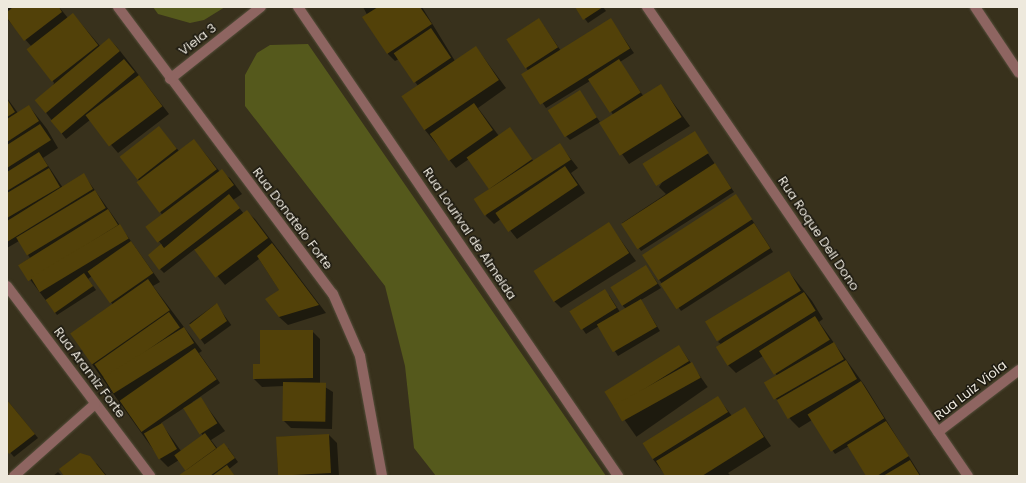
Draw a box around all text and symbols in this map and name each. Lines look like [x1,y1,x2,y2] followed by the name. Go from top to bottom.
[176,21,220,59] street label: Viela 3
[249,165,335,273] street label: Rua Donatelo Forte
[419,165,519,303] street label: Rua Lourival de Almeida
[774,174,862,294] street label: Rua Roque Dell Dono
[50,325,128,421] street label: Rua Aramiz Forte
[932,358,1010,424] street label: Rua Luiz Viola

